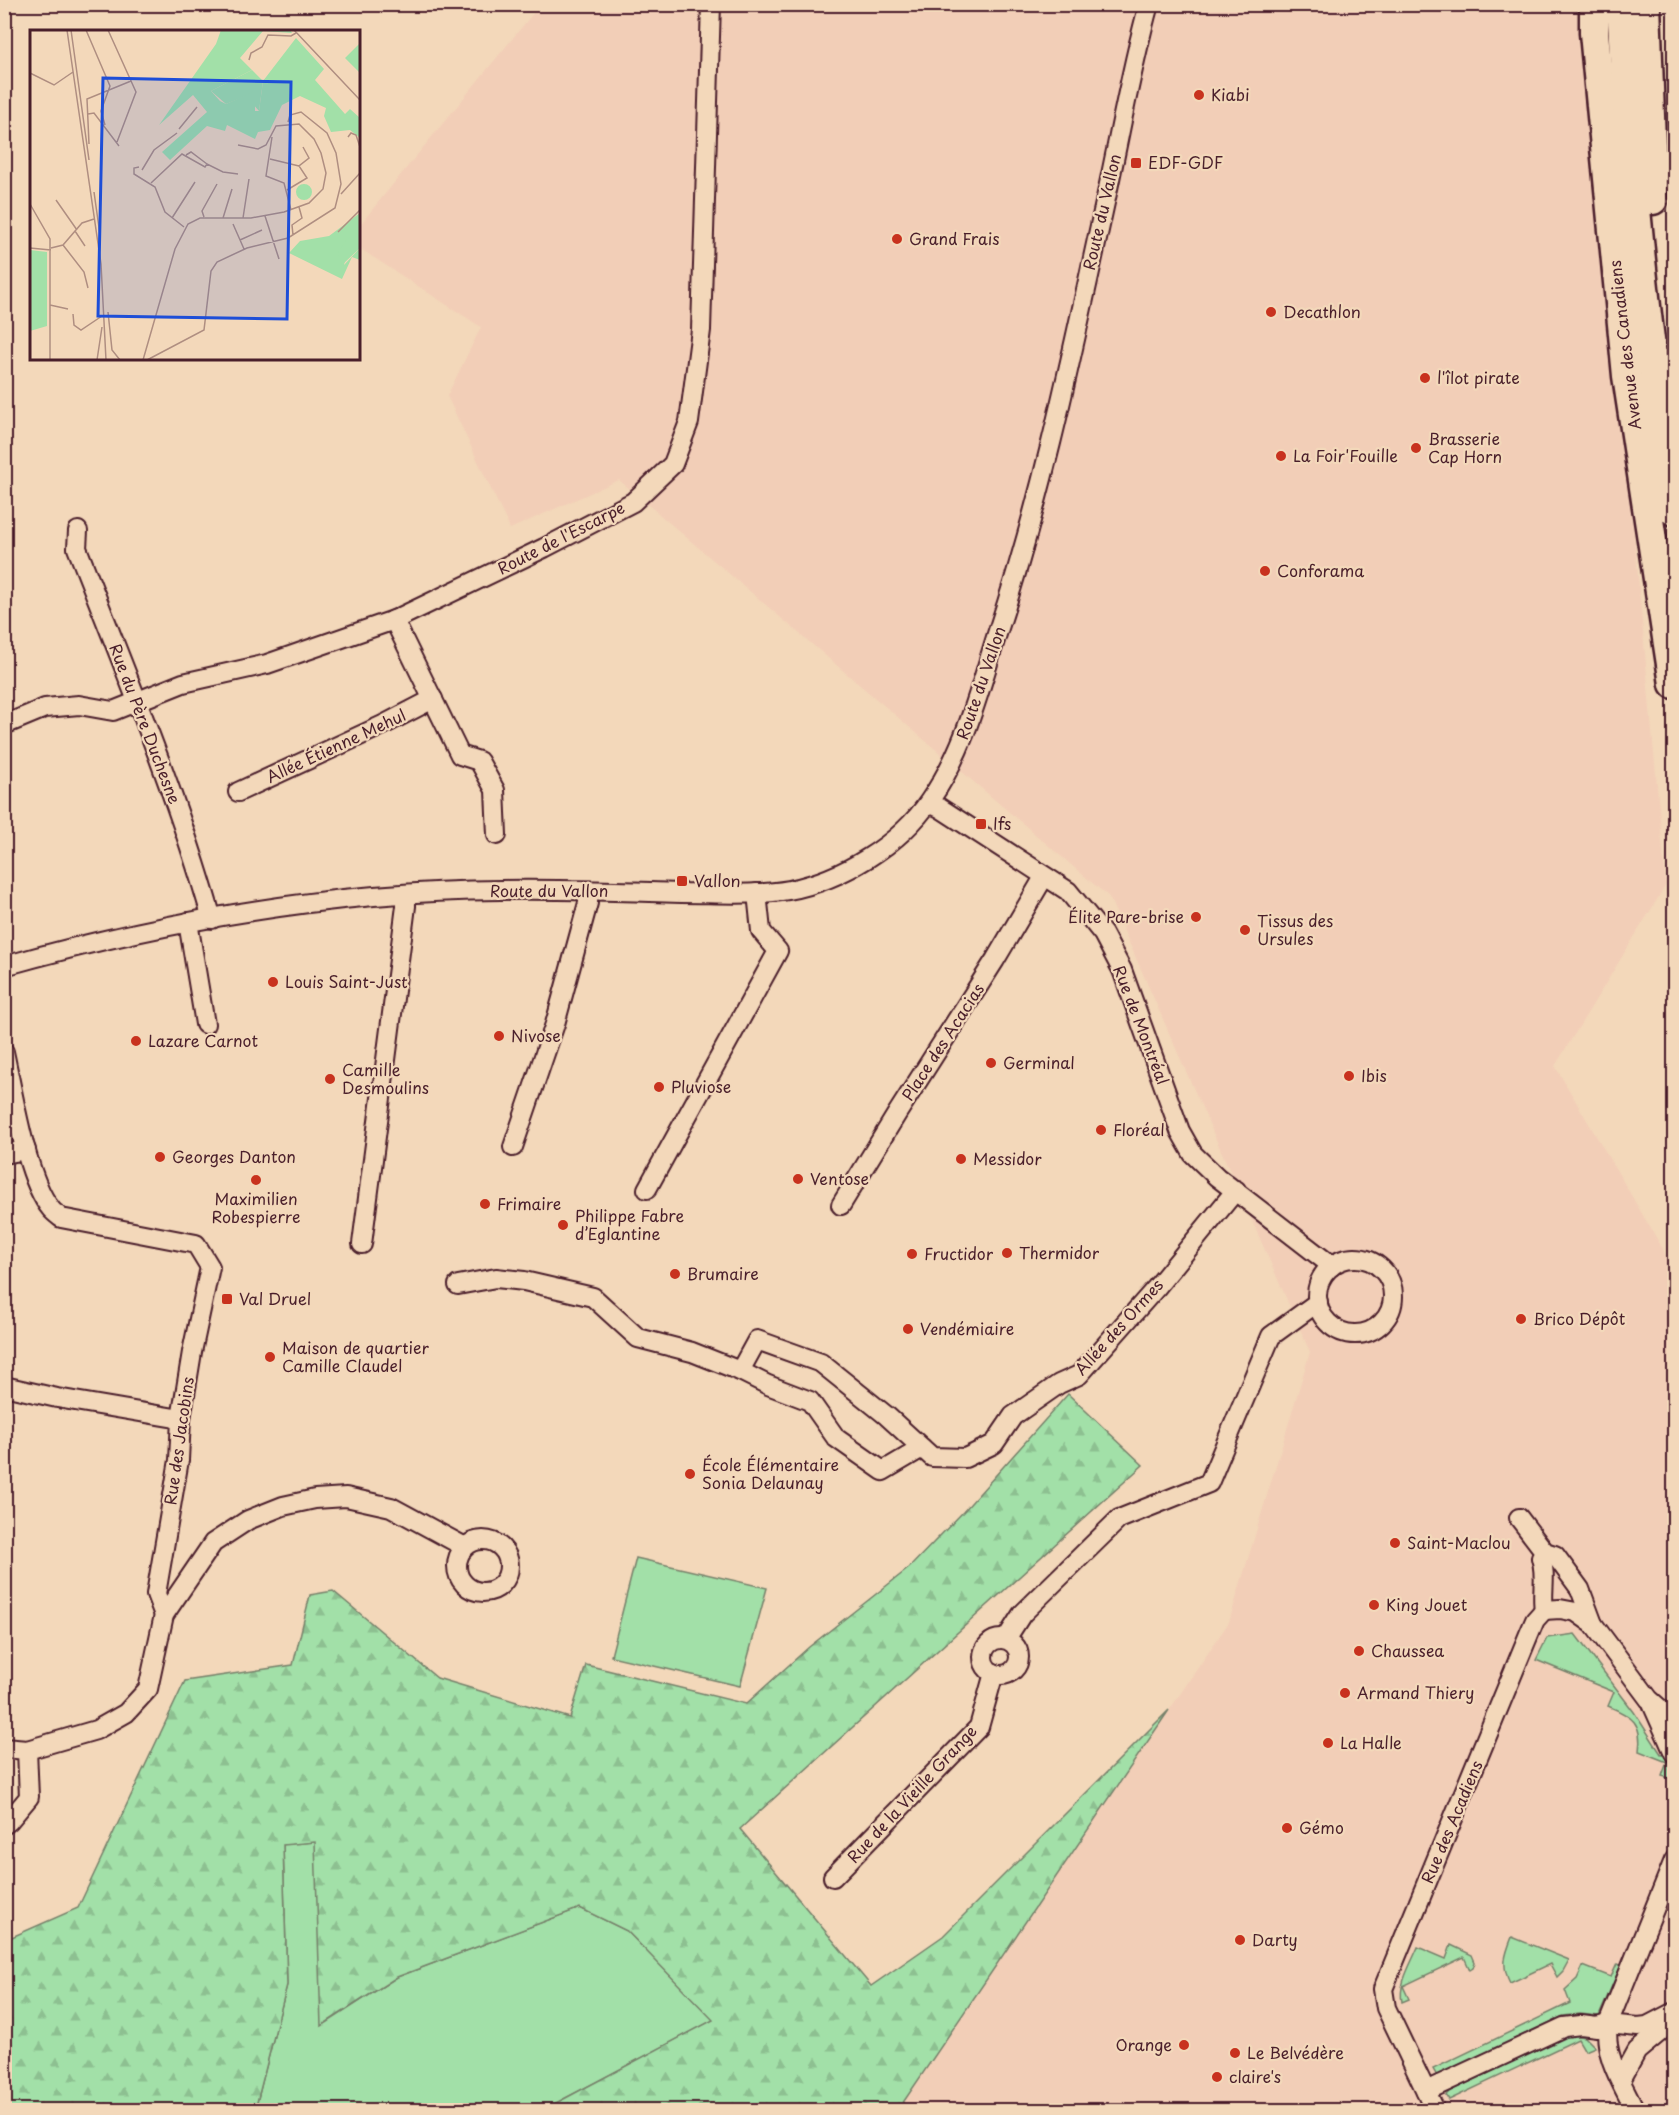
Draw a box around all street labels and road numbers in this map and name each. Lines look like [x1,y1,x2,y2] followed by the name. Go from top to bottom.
[1076,151,1126,272] street label: Route du Vallon
[1602,259,1646,431] street label: Avenue des Canadiens
[493,495,628,580] street label: Route de l'Escarpe
[949,623,1011,743] street label: Route du Vallon
[104,640,188,807] street label: Rue du Père Duchesne
[262,702,409,788] street label: Allée Étienne Mehul
[490,878,608,902] street label: Route du Vallon
[1108,962,1176,1088] street label: Rue de Montréal
[895,978,989,1105] street label: Place des Acacias
[1068,1273,1168,1380] street label: Allée des Ormes
[157,1375,199,1507] street label: Rue des Jacobins
[841,1719,982,1868] street label: Rue de la Vieille Grange
[1414,1756,1488,1887] street label: Rue des Acadiens

